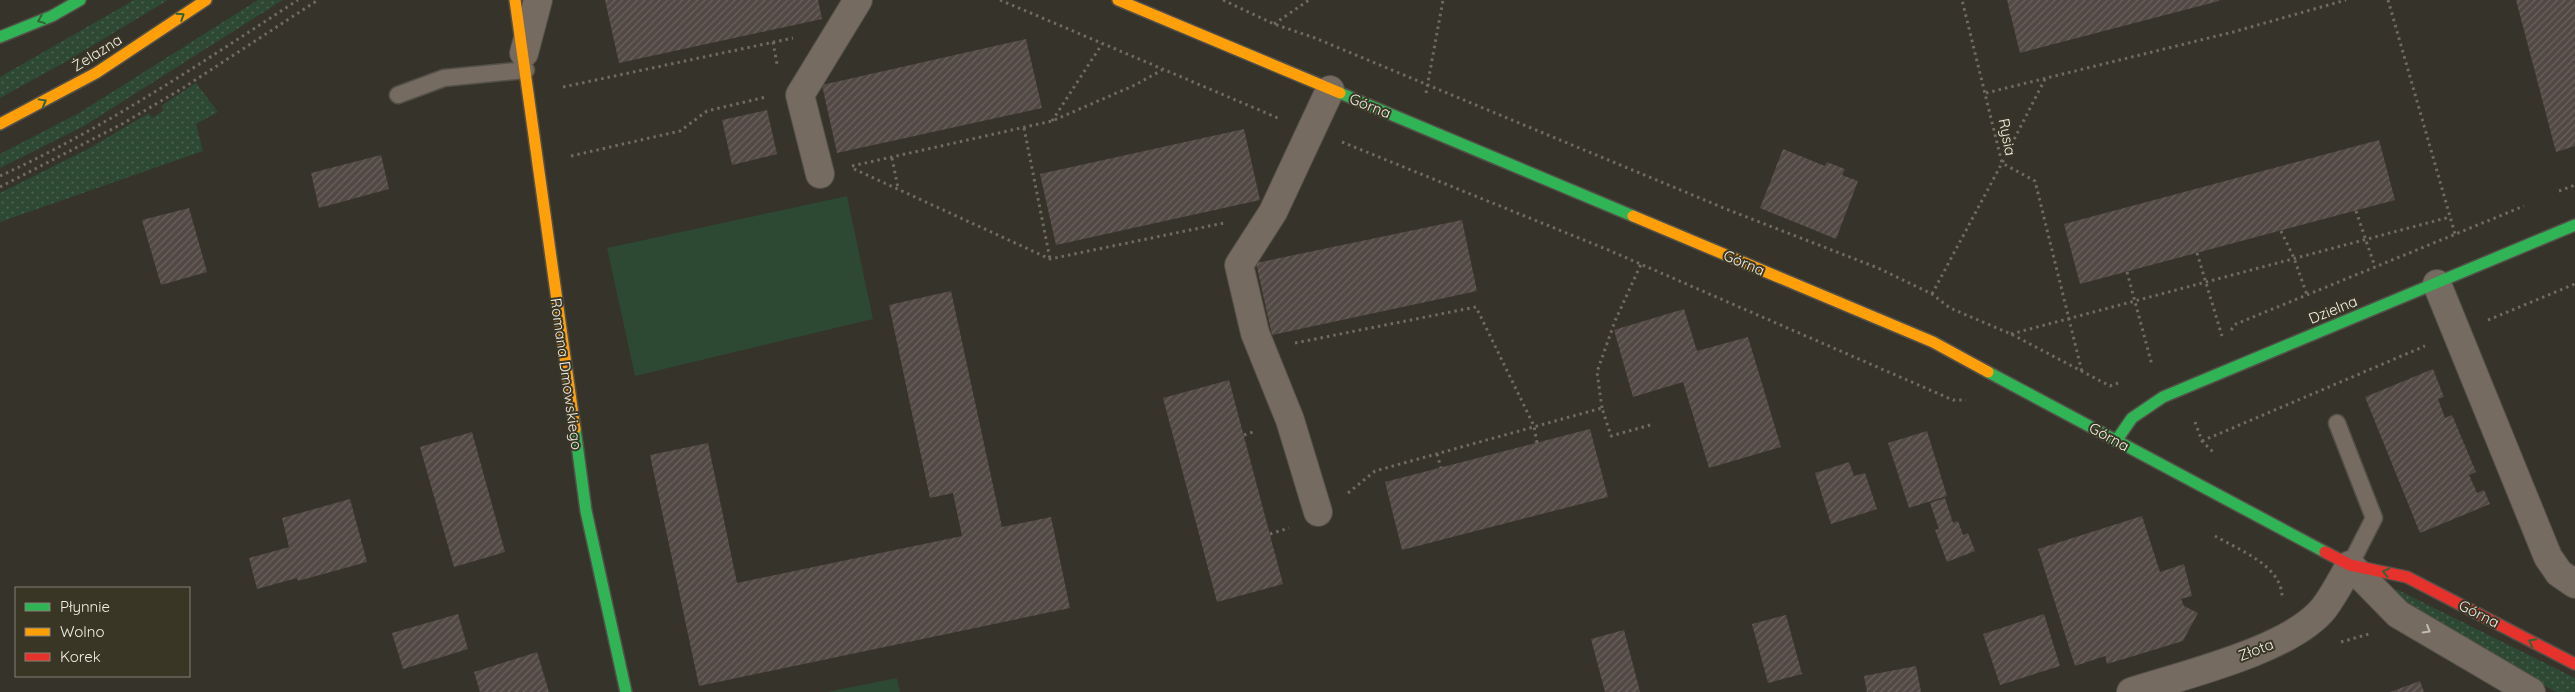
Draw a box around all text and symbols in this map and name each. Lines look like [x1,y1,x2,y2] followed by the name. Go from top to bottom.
[176,13,185,23] one-way arrow
[37,14,46,25] one-way arrow
[68,30,125,75] street label: Żelazna
[1347,89,1394,122] street label: Górna
[38,98,47,108] one-way arrow
[1995,117,2020,157] street label: Rysia
[1721,245,1768,280] street label: Górna
[2306,291,2360,328] street label: Dzielna
[546,297,587,451] street label: Romana Dmowskiego
[2086,418,2133,455] street label: Górna
[2381,567,2390,578] one-way arrow
[15,587,190,677] legend
[2456,595,2503,632] street label: Górna
[60,597,110,616] text: Płynnie
[60,622,105,641] text: Wolno
[2421,624,2430,634] one-way arrow
[2235,634,2276,665] street label: Złota
[2528,638,2537,648] one-way arrow
[60,647,101,666] text: Korek

